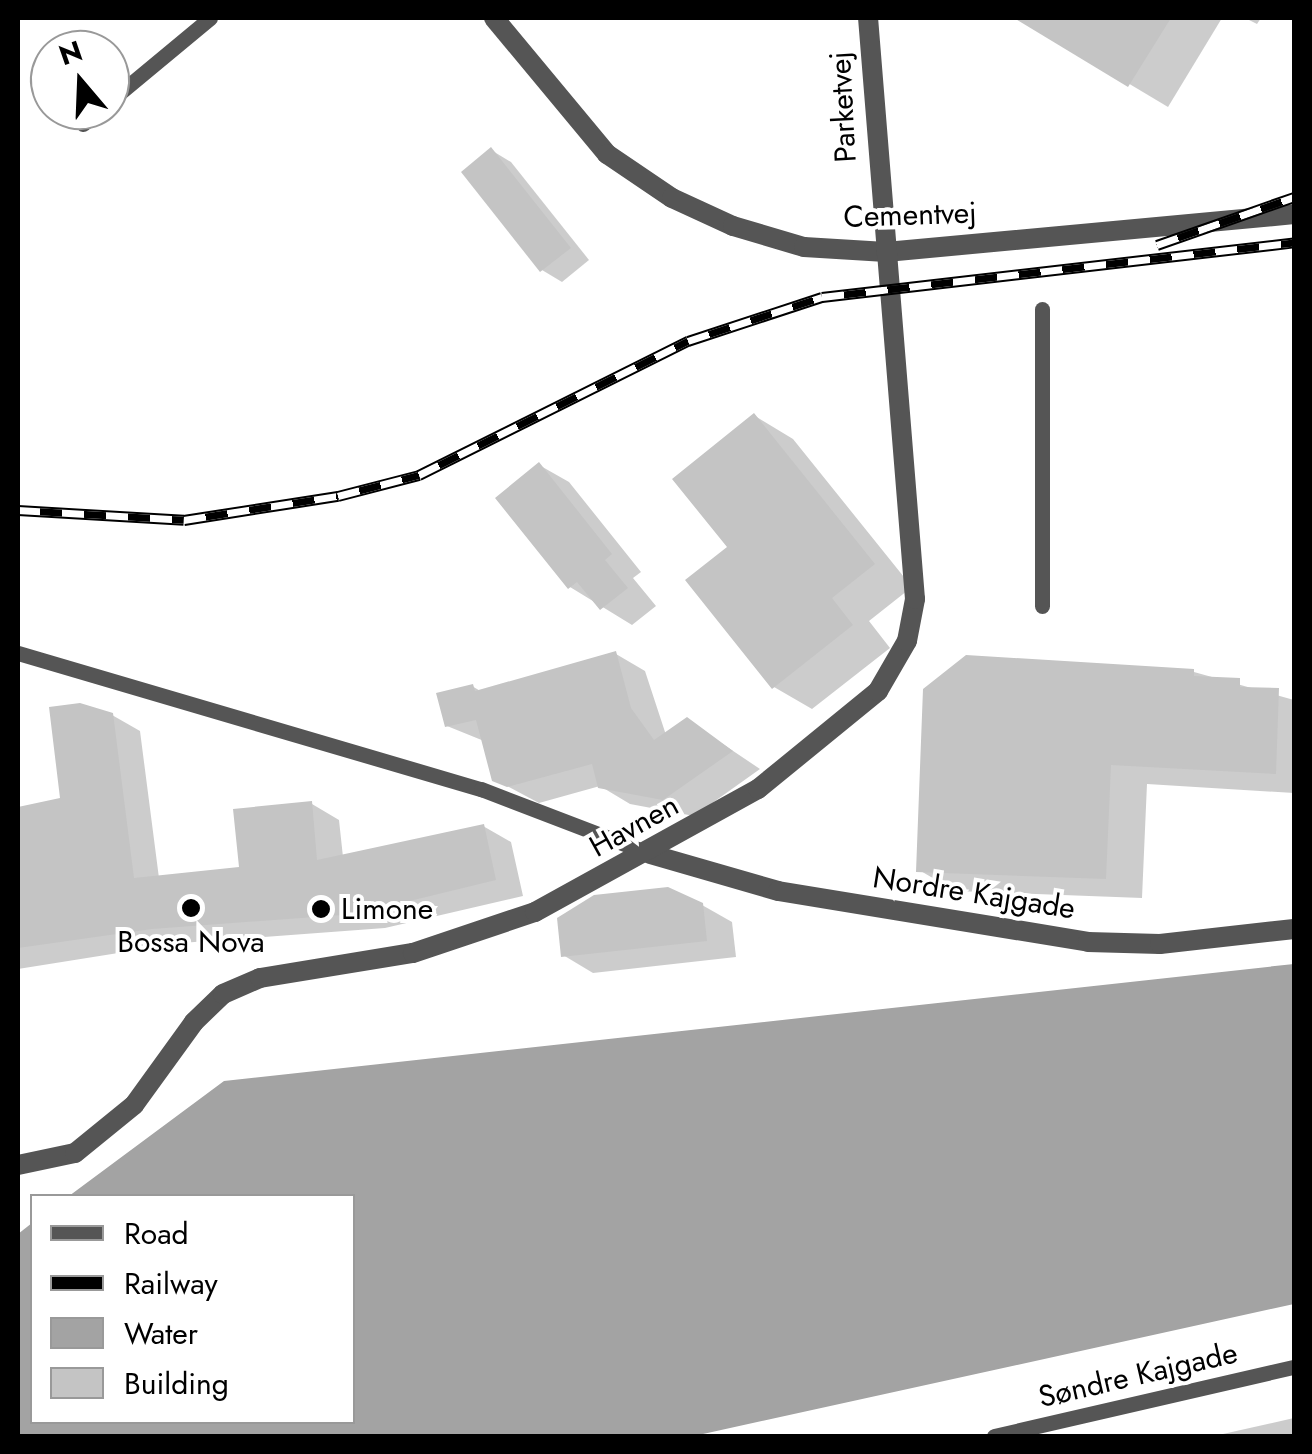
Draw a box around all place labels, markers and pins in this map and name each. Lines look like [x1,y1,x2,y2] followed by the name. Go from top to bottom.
[341,891,433,927] place label: Limone
[180,897,202,919] marker: Bossa Nova
[310,898,332,920] marker: Limone
[117,924,265,960] place label: Bossa Nova

